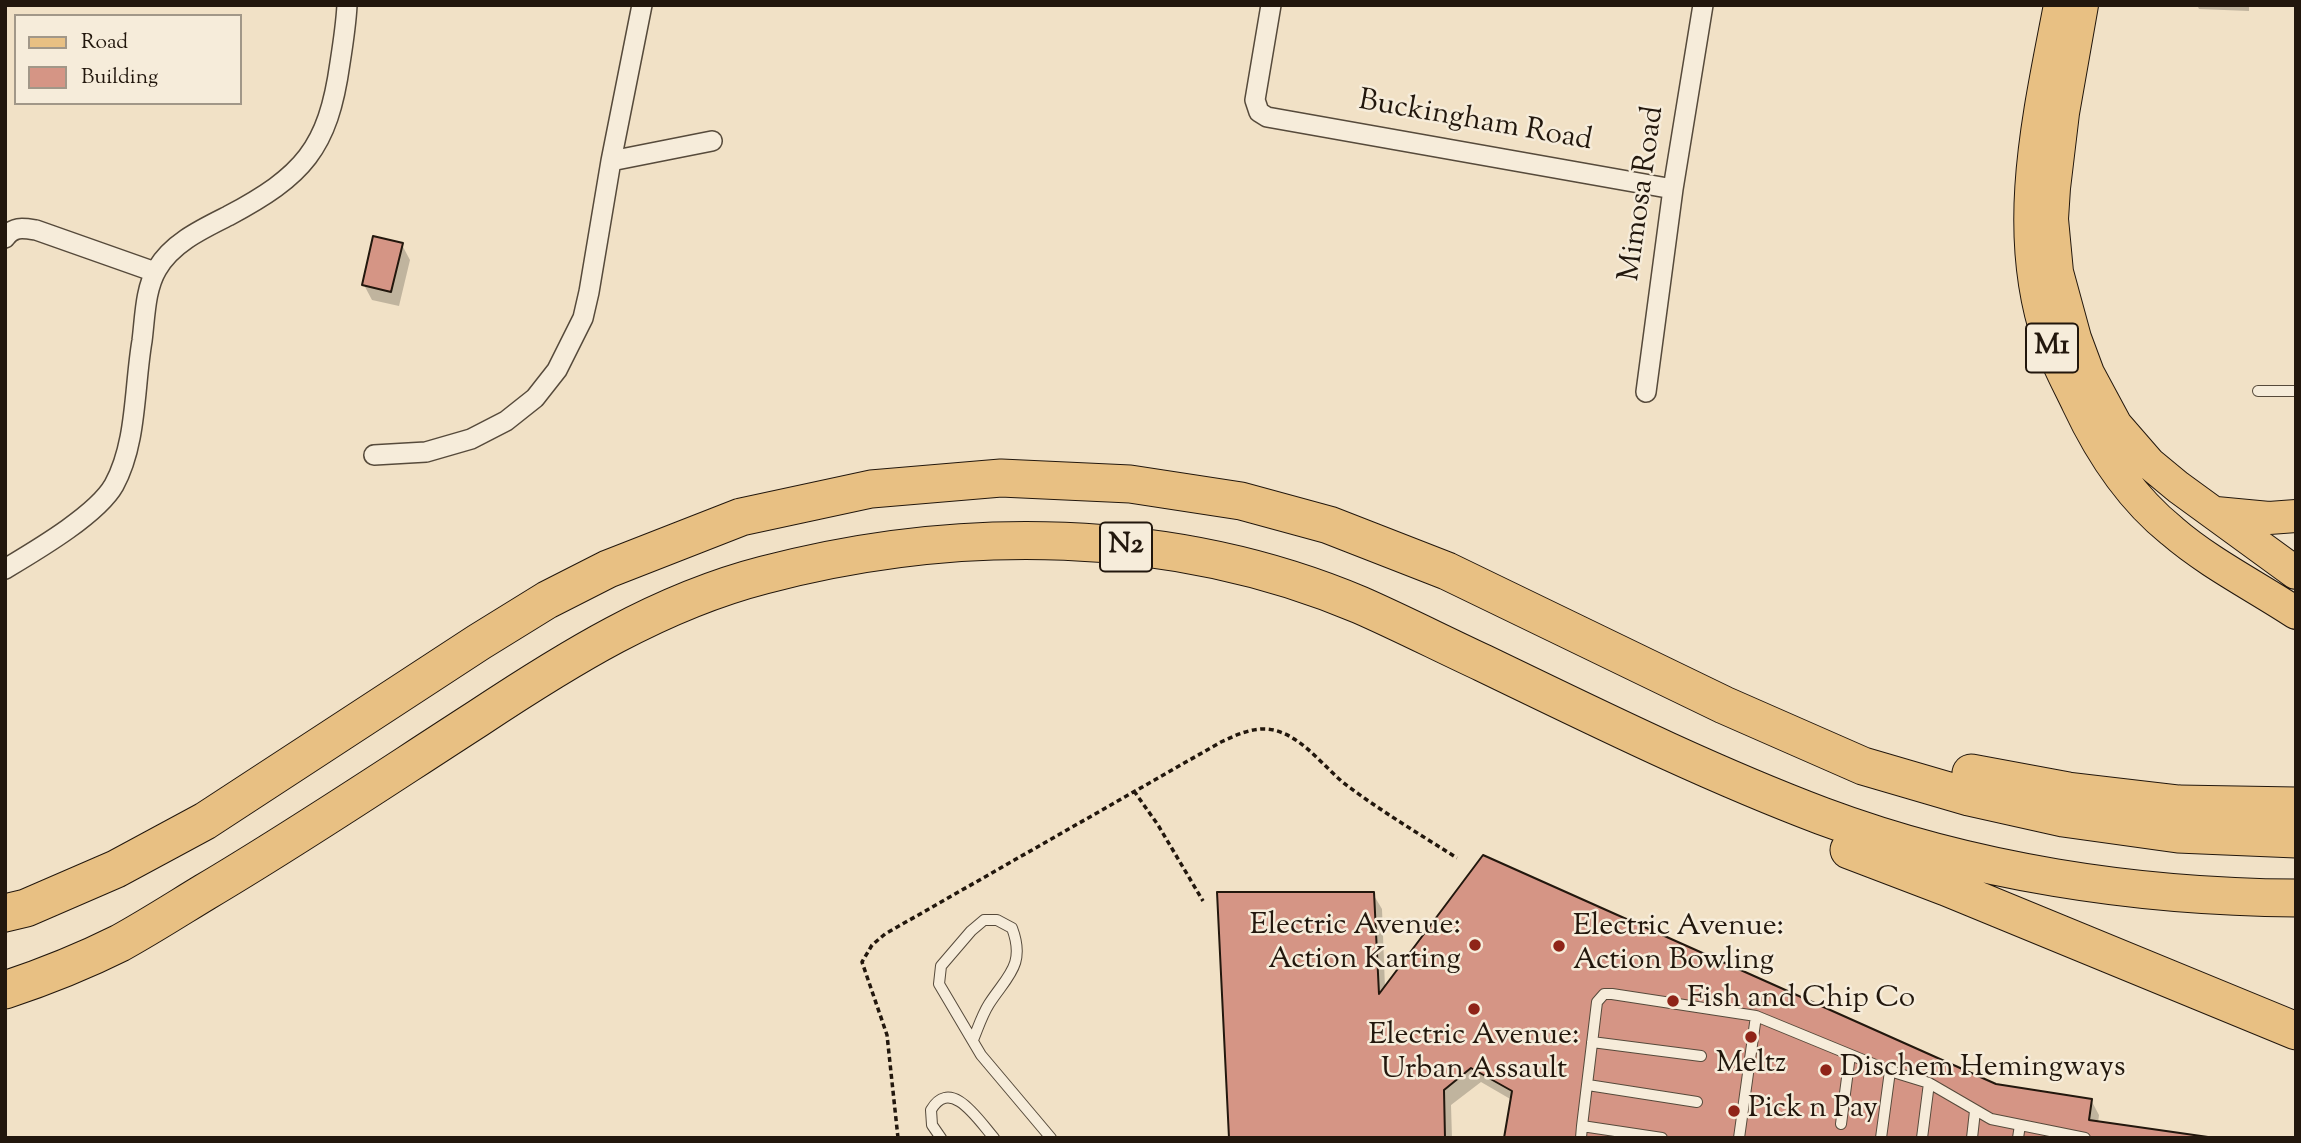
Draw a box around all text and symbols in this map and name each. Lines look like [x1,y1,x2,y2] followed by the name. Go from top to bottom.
[14,14,242,105] legend
[81,28,128,58] text: Road
[81,63,158,93] text: Building
[1355,85,1595,161] street label: Buckingham Road
[1614,104,1674,284] street label: Mimosa Road
[2026,324,2078,372] road number: M1
[1100,522,1152,572] road number: N2
[1250,910,1461,981] place label: Electric Avenue: Action Karting
[1573,911,1784,982] place label: Electric Avenue: Action Bowling
[1467,937,1483,953] marker: Electric Avenue: Action Karting
[1551,938,1567,954] marker: Electric Avenue: Action Bowling
[1687,983,1915,1019] place label: Fish and Chip Co
[1665,993,1681,1009] marker: Fish and Chip Co
[1466,1001,1482,1017] marker: Electric Avenue: Urban Assault
[1368,1020,1580,1090] place label: Electric Avenue: Urban Assault
[1743,1029,1759,1045] marker: Meltz
[1716,1048,1786,1084] place label: Meltz
[1840,1052,2126,1088] place label: Dischem Hemingways
[1818,1062,1834,1078] marker: Dischem Hemingways
[1748,1093,1878,1129] place label: Pick n Pay
[1726,1103,1742,1119] marker: Pick n Pay

